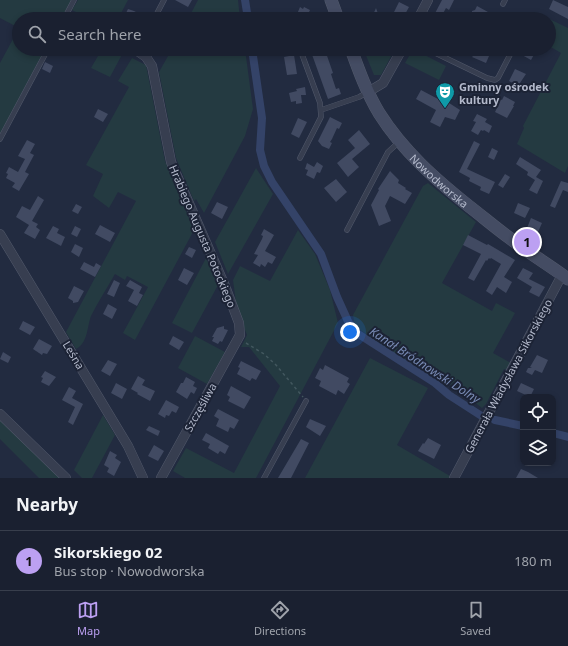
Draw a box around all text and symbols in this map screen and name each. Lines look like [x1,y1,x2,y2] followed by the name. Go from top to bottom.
[12,12,556,56] search box
[26,23,48,45] icon: search
[58,24,141,44] text: Search here
[459,79,549,107] place label: Gminny ośrodek kultury
[434,81,456,109] theatre icon: Gminny ośrodek kultury
[407,150,472,211] street label: Nowodworska
[166,162,240,310] street label: Hrabiego Augusta Potockiego
[514,227,540,257] pin: 1
[461,296,555,456] street label: Generała Władysława Sikorskiego
[340,322,360,342] your location
[366,323,485,408] water label: Kanał Bródnowski Dolny
[60,338,88,372] street label: Leśna
[180,380,220,434] street label: Szczęśliwa
[520,394,556,466] map controls
[520,394,556,430] button: locate
[520,430,556,466] button: layers
[16,493,78,516] text: Nearby
[54,542,162,562] text: Sikorskiego 02
[25,552,33,570] text: 1
[514,552,552,570] text: 180 m
[54,562,205,580] text: Bus stop · Nowodworska
[77,599,100,638] tab: Map
[254,599,306,638] tab: Directions
[460,599,491,638] tab: Saved

